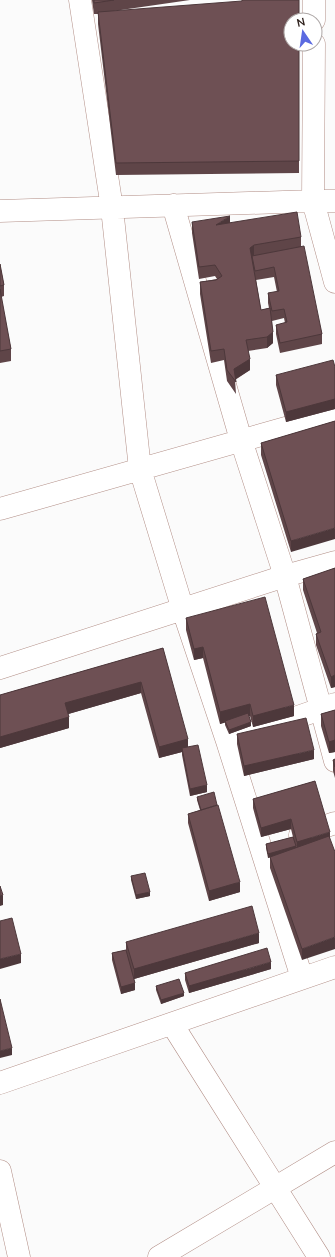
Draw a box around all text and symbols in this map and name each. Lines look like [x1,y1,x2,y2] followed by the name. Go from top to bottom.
[283,12,323,52] north arrow
[295,15,307,31] text: N

